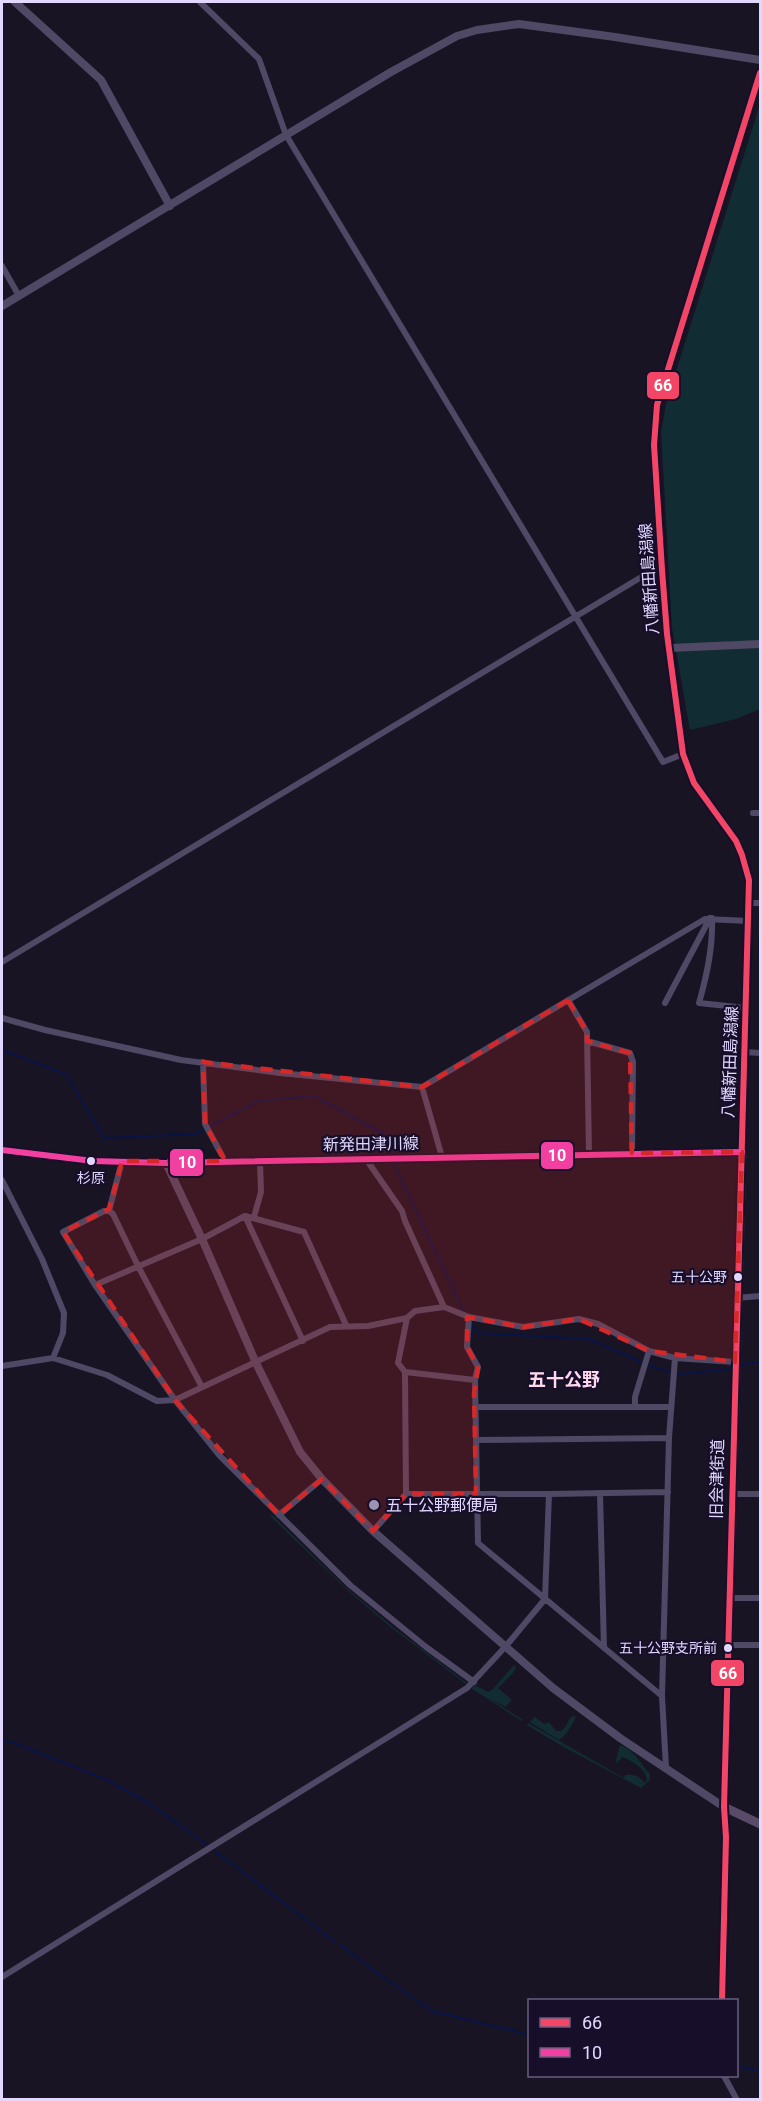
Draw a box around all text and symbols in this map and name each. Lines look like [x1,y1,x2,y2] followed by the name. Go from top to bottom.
[646,371,680,400] line badge: 66
[654,376,672,395] text: 66
[636,522,662,636] street label: 八幡新田島潟線
[719,1006,741,1118] street label: 八幡新田島潟線
[323,1134,419,1154] street label: 新発田津川線
[540,1141,574,1170] line badge: 10
[548,1146,566,1165] text: 10
[169,1148,204,1177] line badge: 10
[178,1153,196,1172] text: 10
[85,1155,97,1167] marker: 杉原
[77,1170,105,1186] place label: 杉原
[671,1269,727,1285] place label: 五十公野
[732,1271,744,1283] marker: 五十公野
[528,1369,600,1390] district label: 五十公野
[707,1439,727,1519] street label: 旧会津街道
[386,1496,498,1515] place label: 五十公野郵便局
[367,1498,381,1512] marker: 五十公野郵便局
[619,1640,717,1656] place label: 五十公野支所前
[722,1642,734,1654] marker: 五十公野支所前
[710,1659,745,1687] line badge: 66
[719,1664,737,1683] text: 66
[528,1999,738,2077] legend
[582,2012,602,2033] text: 66
[582,2042,602,2063] text: 10

